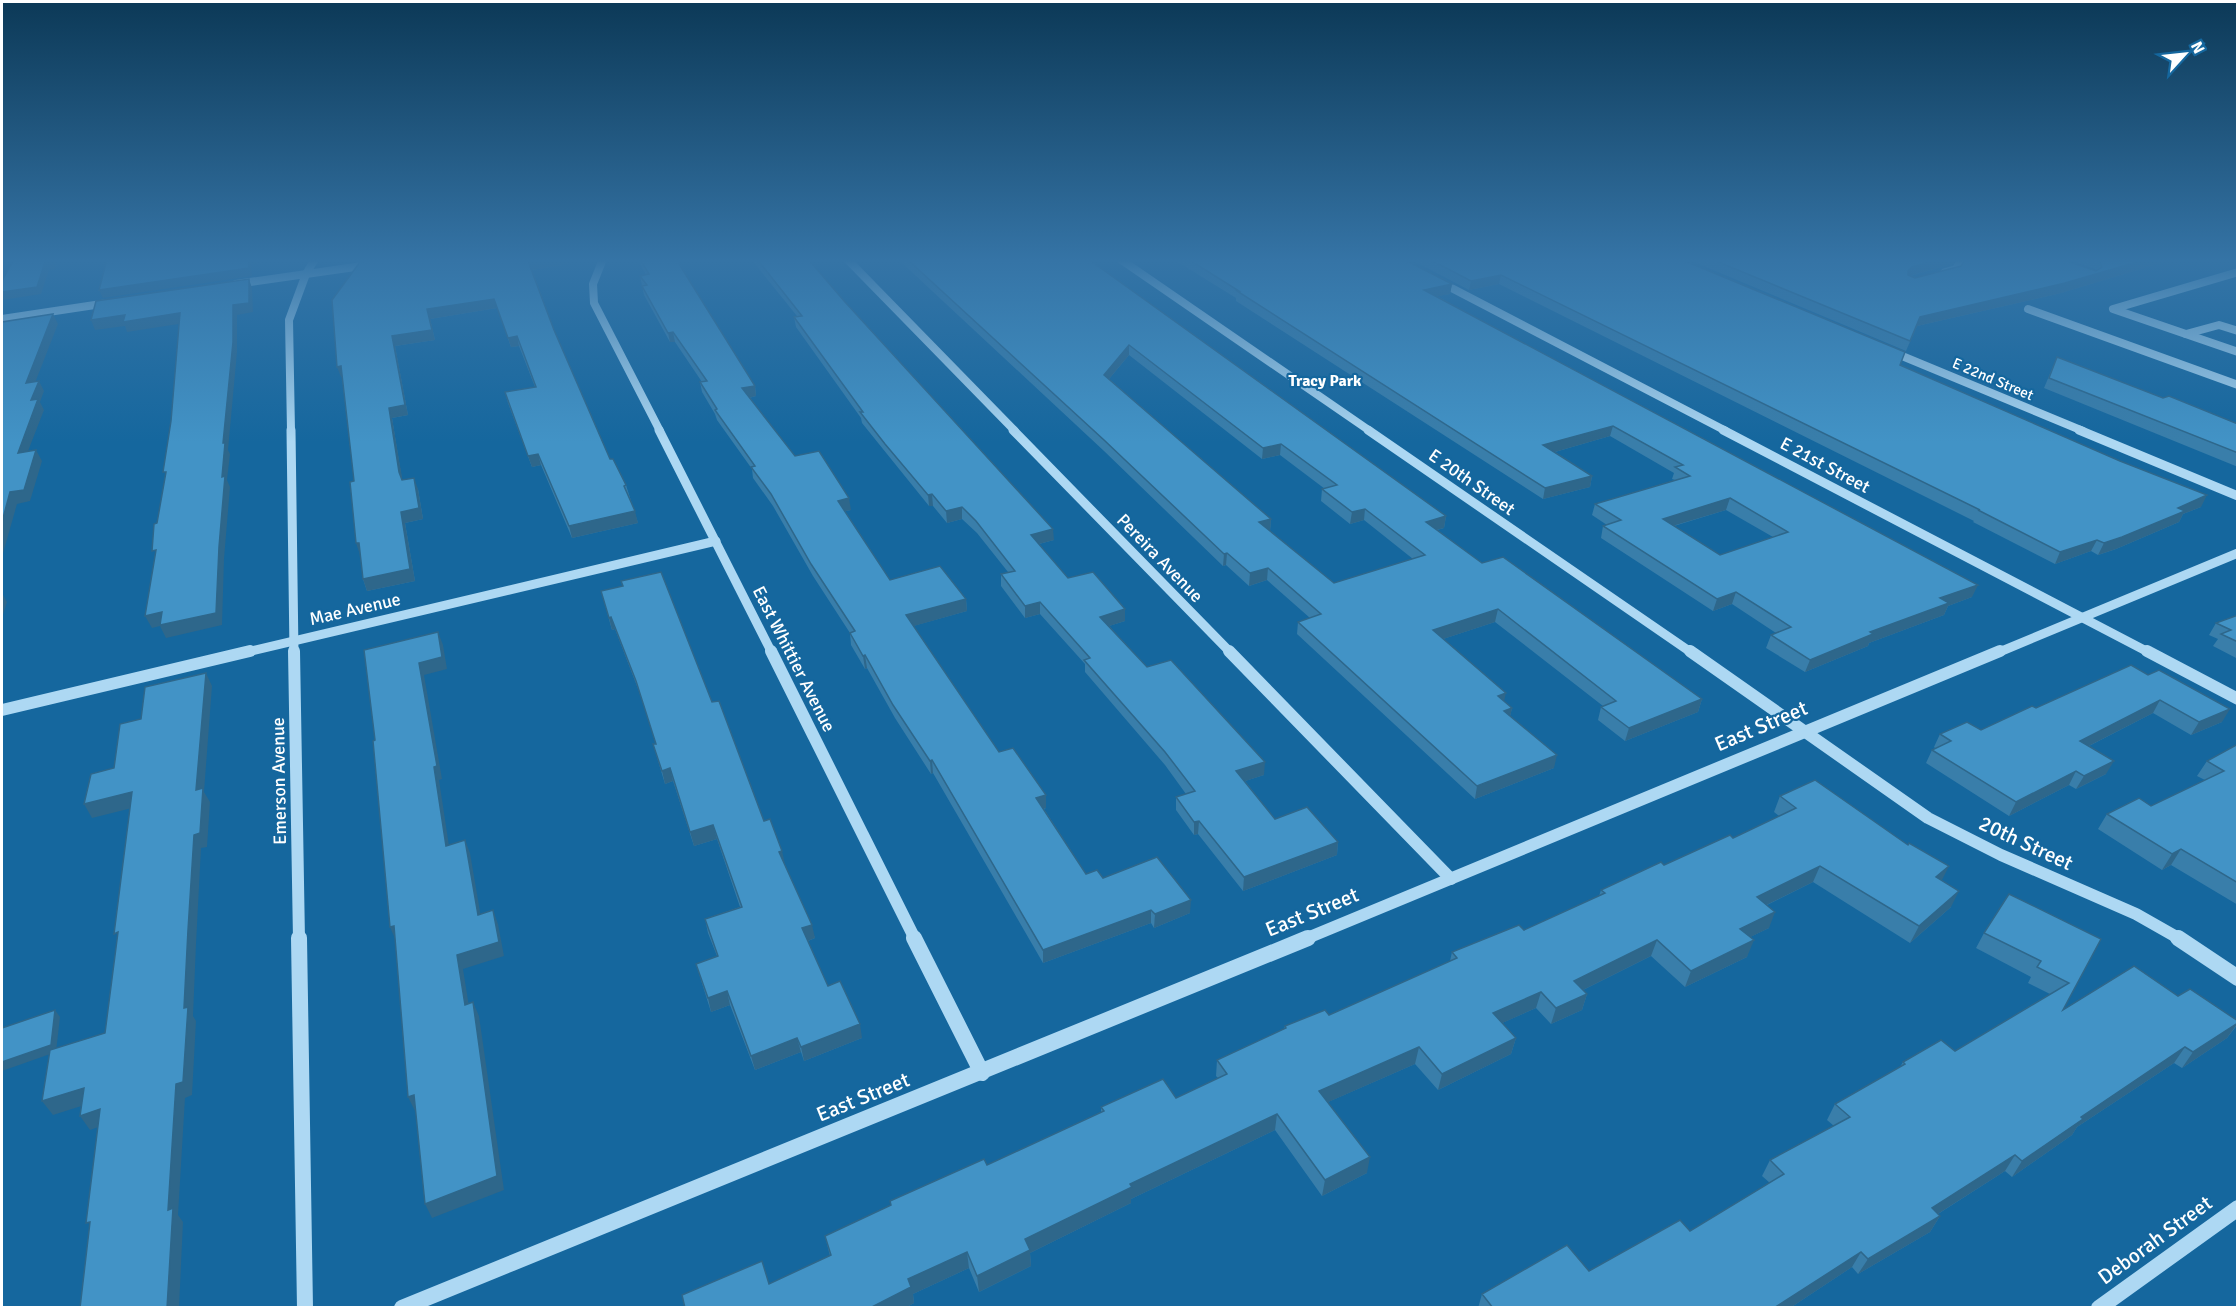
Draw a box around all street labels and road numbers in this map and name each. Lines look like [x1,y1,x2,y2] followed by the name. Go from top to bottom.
[1950,354,2036,404] street label: E 22nd Street
[1776,432,1874,498] street label: E 21st Street
[1425,444,1519,520] street label: E 20th Street
[1112,509,1208,607] street label: Pereira Avenue
[748,582,840,736] street label: East Whittier Avenue
[307,588,403,630] street label: Mae Avenue
[1711,695,1811,757] street label: East Street
[267,717,291,845] street label: Emerson Avenue
[1975,810,2077,876] street label: 20th Street
[1262,882,1362,942] street label: East Street
[813,1067,913,1127] street label: East Street
[2093,1190,2217,1290] street label: Deborah Street

